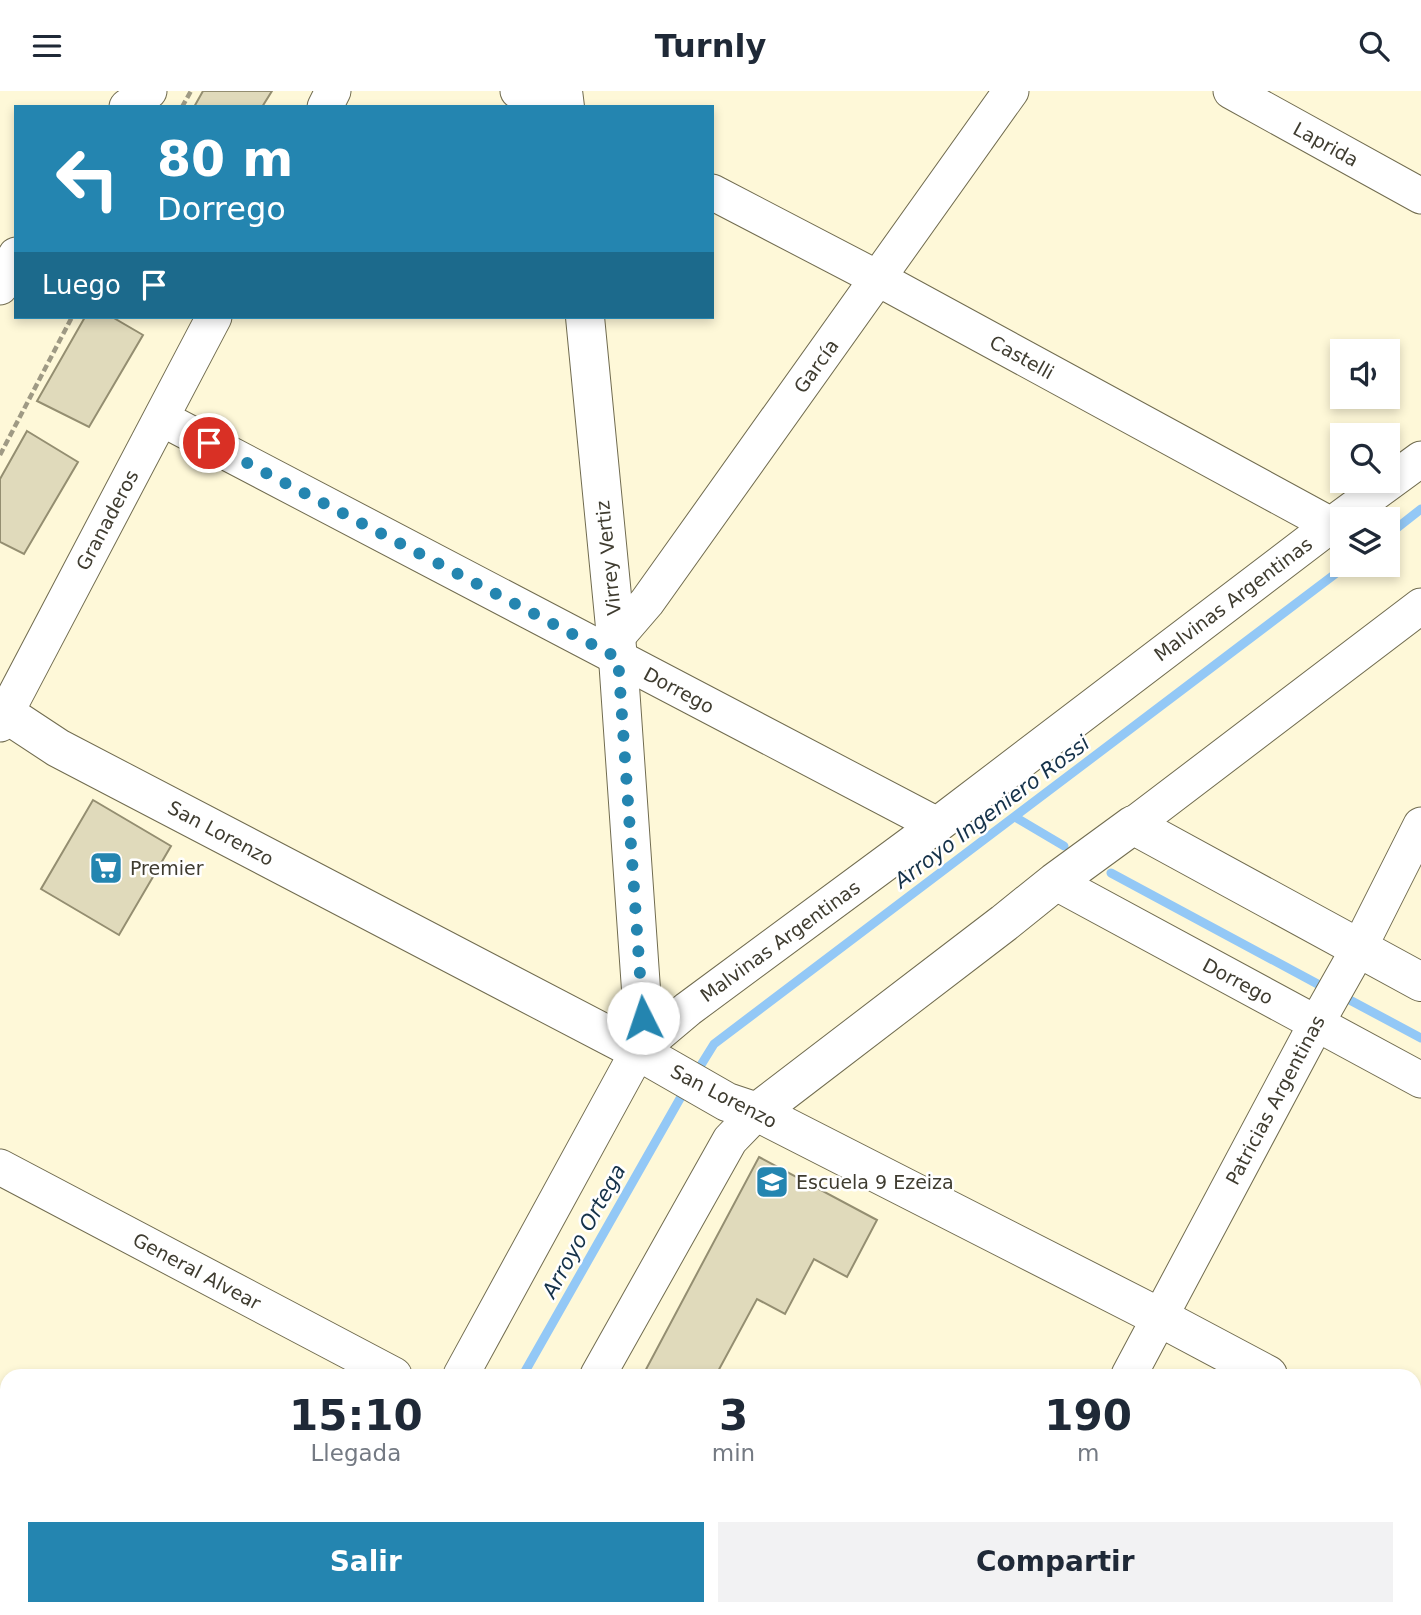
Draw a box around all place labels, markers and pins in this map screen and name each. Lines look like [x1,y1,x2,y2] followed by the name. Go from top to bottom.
[179,413,239,473] pin
[87,849,125,887] supermarket icon: Premier
[130,857,204,879] place label: Premier
[753,1163,791,1201] school or university icon: Escuela 9 Ezeiza
[796,1171,954,1193] place label: Escuela 9 Ezeiza

